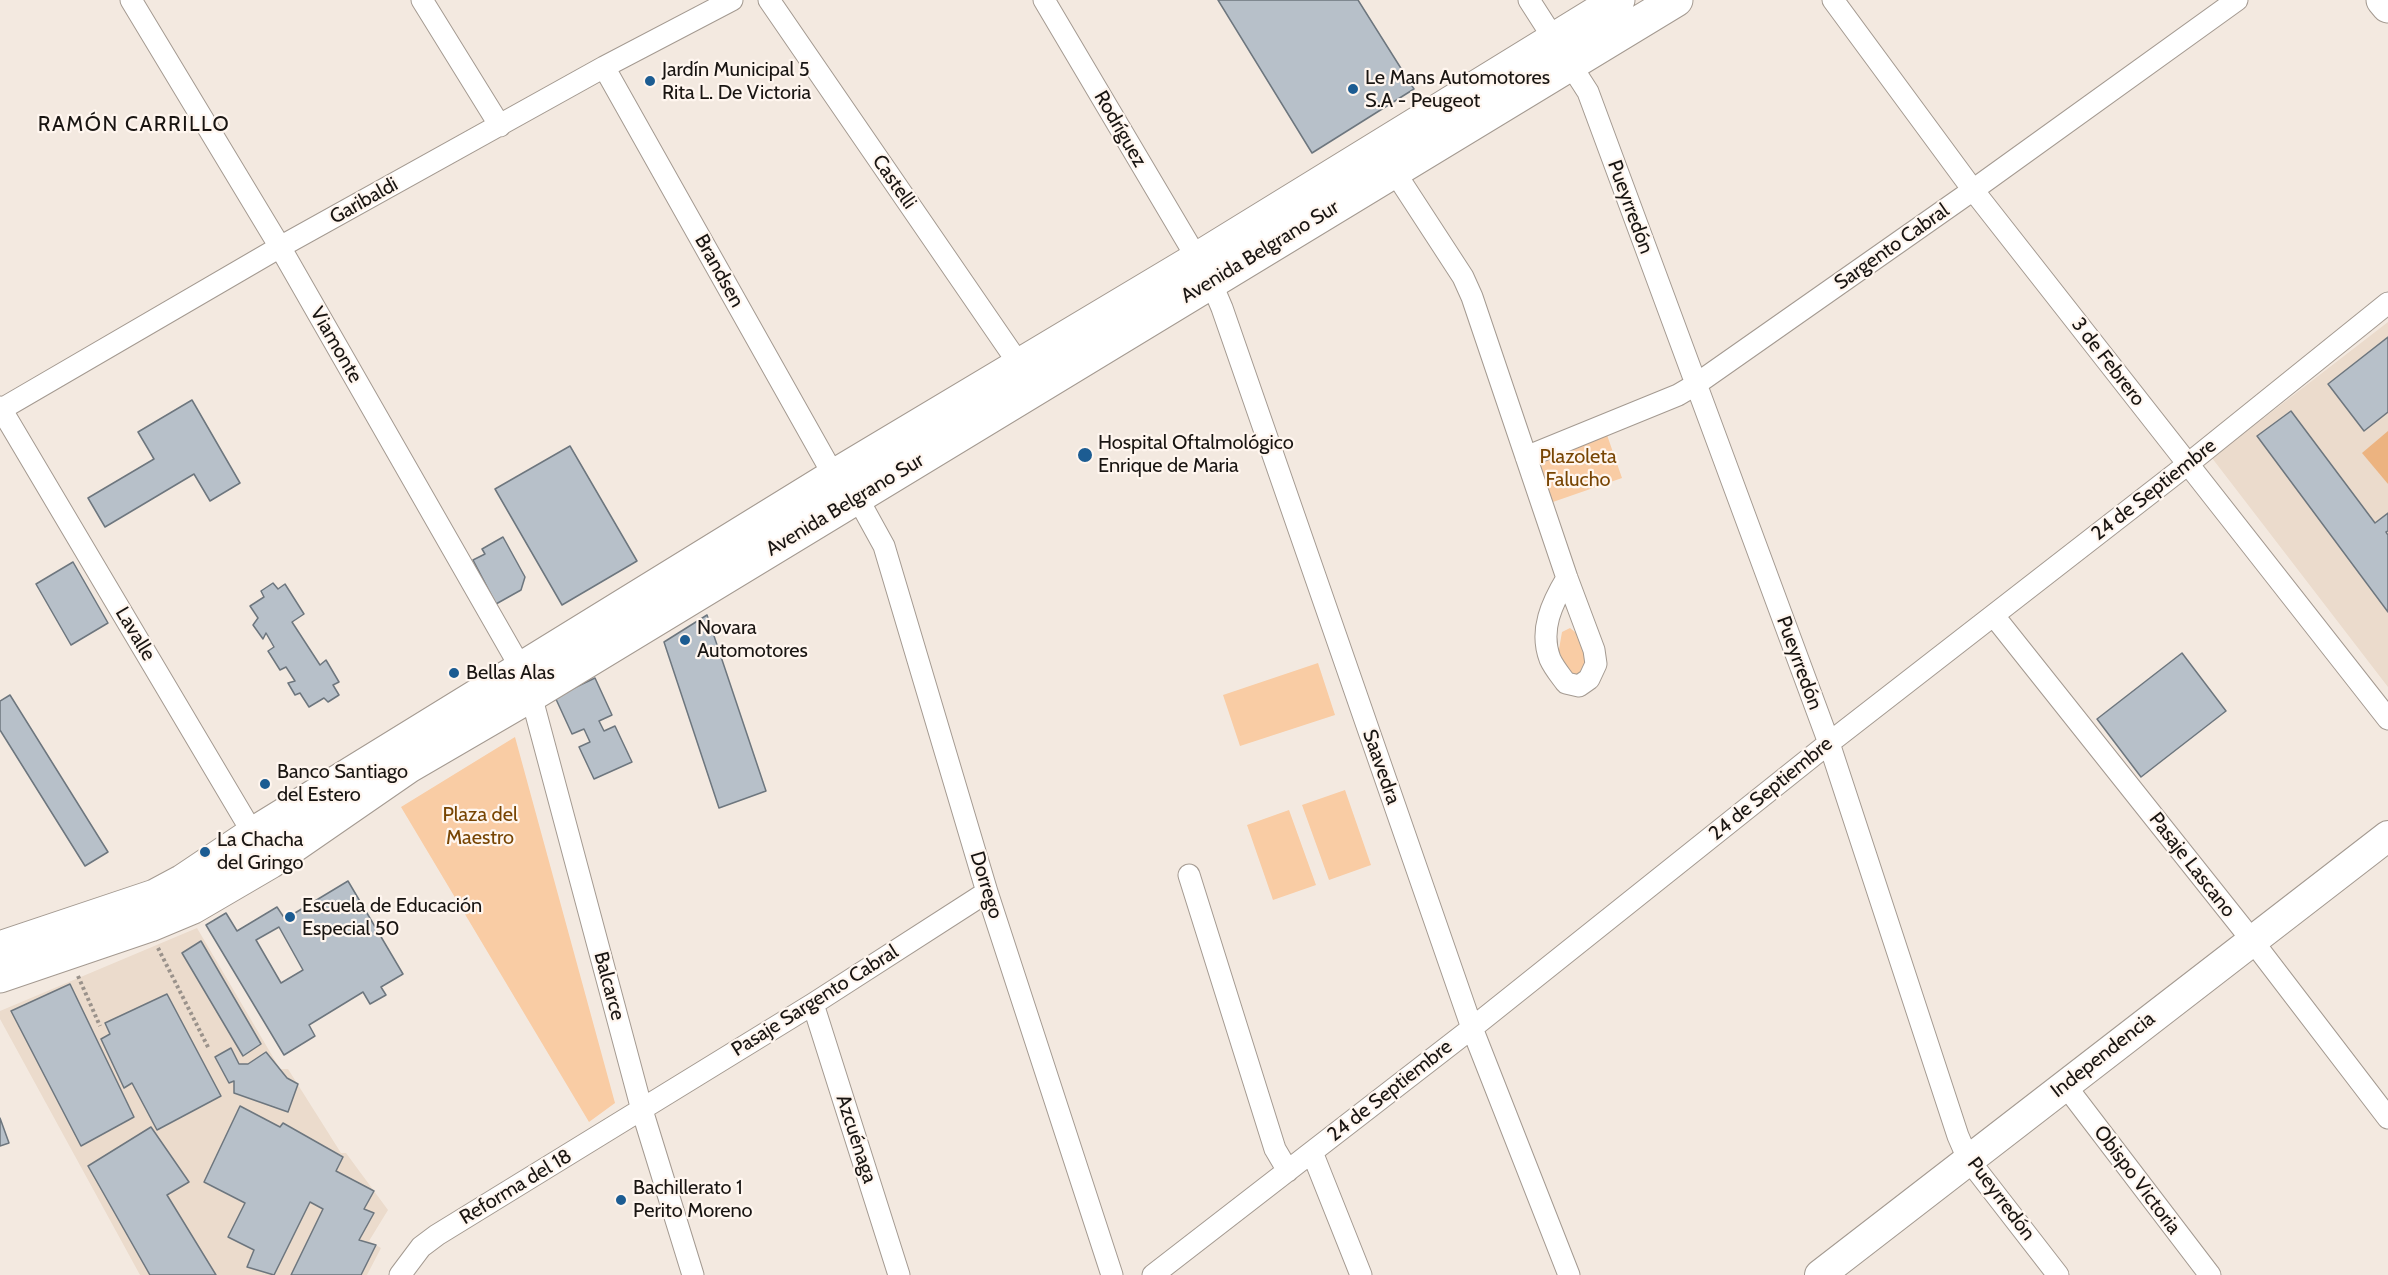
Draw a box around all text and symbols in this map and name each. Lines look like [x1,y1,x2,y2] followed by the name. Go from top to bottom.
[662,58,811,105] place label: Jardín Municipal 5 Rita L. De Victoria
[1365,66,1550,113] place label: Le Mans Automotores S.A - Peugeot
[643,74,657,88] marker: Jardín Municipal 5 Rita L. De Victoria
[1346,82,1360,96] marker: Le Mans Automotores S.A - Peugeot
[1088,86,1152,172] street label: Rodríguez
[38,112,230,138] district label: RAMÓN CARRILLO
[867,150,921,214] street label: Castelli
[1602,157,1658,257] street label: Pueyrredón
[326,173,402,229] street label: Garibaldi
[1177,195,1343,309] street label: Avenida Belgrano Sur
[1830,199,1954,295] street label: Sargento Cabral
[689,230,749,312] street label: Brandsen
[305,303,367,387] street label: Viamonte
[2066,313,2150,411] street label: 3 de Febrero
[1098,431,1294,478] place label: Hospital Oftalmológico Enrique de Maria
[2087,434,2221,546] street label: 24 de Septiembre
[1539,445,1617,492] park label: Plazoleta Falucho
[1076,446,1094,464] marker: Hospital Oftalmológico Enrique de Maria
[762,448,928,562] street label: Avenida Belgrano Sur
[110,603,160,665] street label: Lavalle
[1771,613,1827,713] street label: Pueyrredón
[697,616,808,663] place label: Novara Automotores
[678,633,692,647] marker: Novara Automotores
[466,661,555,685] place label: Bellas Alas
[447,666,461,680] marker: Bellas Alas
[1357,727,1405,807] street label: Saavedra
[1705,732,1837,846] street label: 24 de Septiembre
[277,760,408,807] place label: Banco Santiago del Estero
[258,777,272,791] marker: Banco Santiago del Estero
[442,803,518,850] park label: Plaza del Maestro
[2144,808,2240,922] street label: Pasaje Lascano
[217,828,304,875] place label: La Chacha del Gringo
[198,845,212,859] marker: La Chacha del Gringo
[964,848,1008,922] street label: Dorrego
[302,894,482,941] place label: Escuela de Educación Especial 50
[283,910,297,924] marker: Escuela de Educación Especial 50
[727,940,903,1062] street label: Pasaje Sargento Cabral
[588,949,630,1023] street label: Balcarce
[2046,1007,2160,1103] street label: Independencia
[1323,1035,1457,1147] street label: 24 de Septiembre
[830,1092,882,1186] street label: Azcuénaga
[2088,1121,2186,1239] street label: Obispo Victoria
[456,1144,576,1230] street label: Reforma del 18
[1962,1153,2040,1245] street label: Pueyrredón
[633,1176,753,1223] place label: Bachillerato 1 Perito Moreno
[614,1193,628,1207] marker: Bachillerato 1 Perito Moreno

